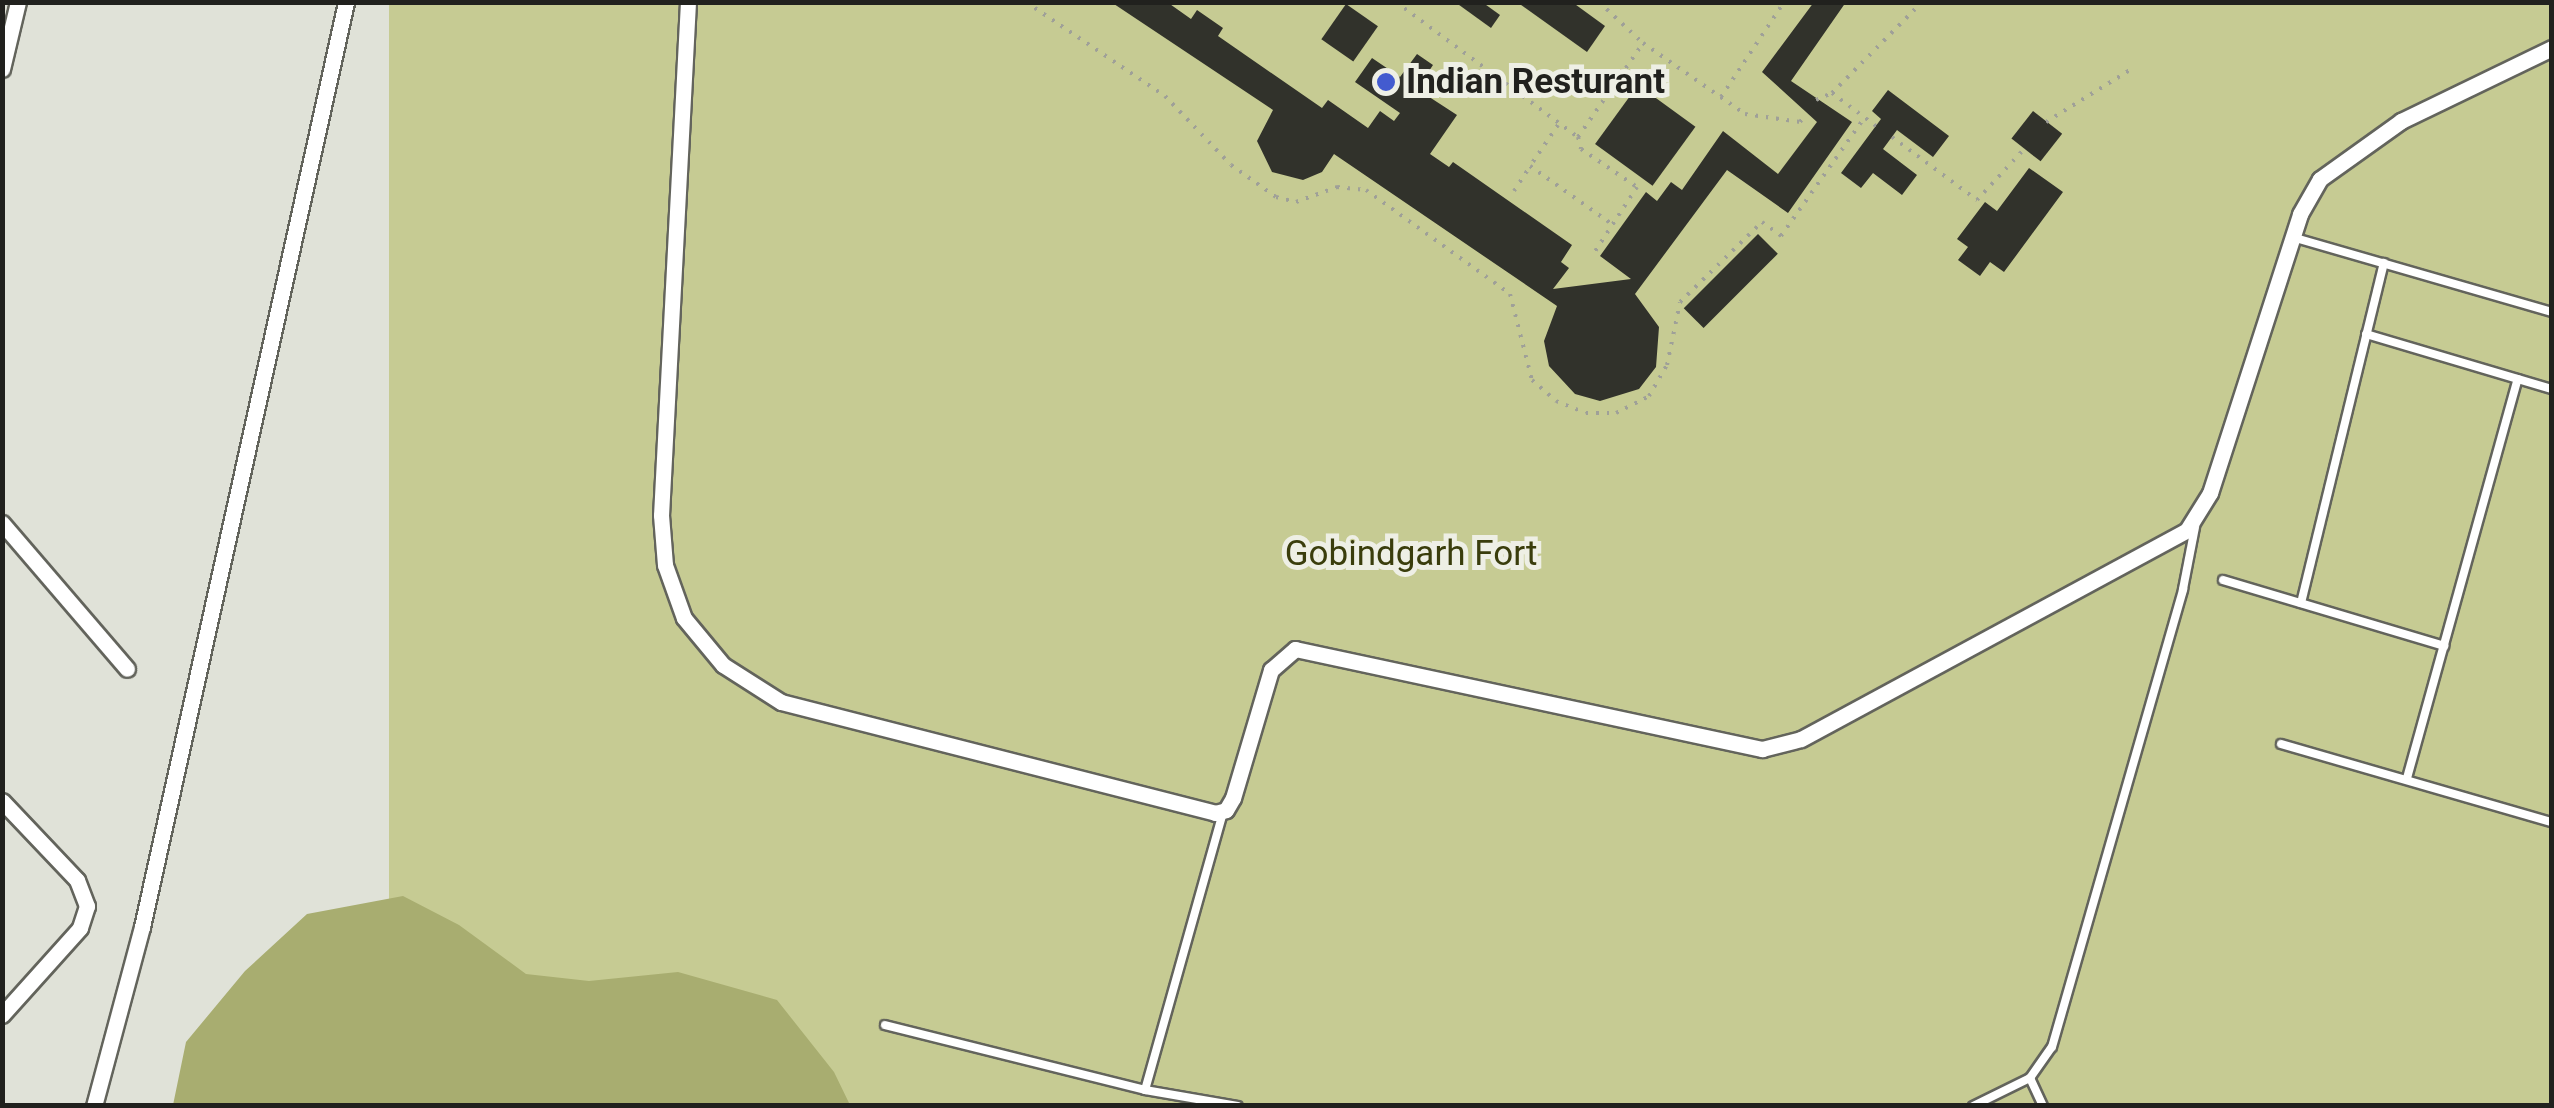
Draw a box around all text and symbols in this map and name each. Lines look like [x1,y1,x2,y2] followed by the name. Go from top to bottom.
[1406,61,1665,103] place label: Indian Resturant
[1375,71,1397,93] marker: Indian Resturant
[1285,533,1537,575] park label: Gobindgarh Fort

